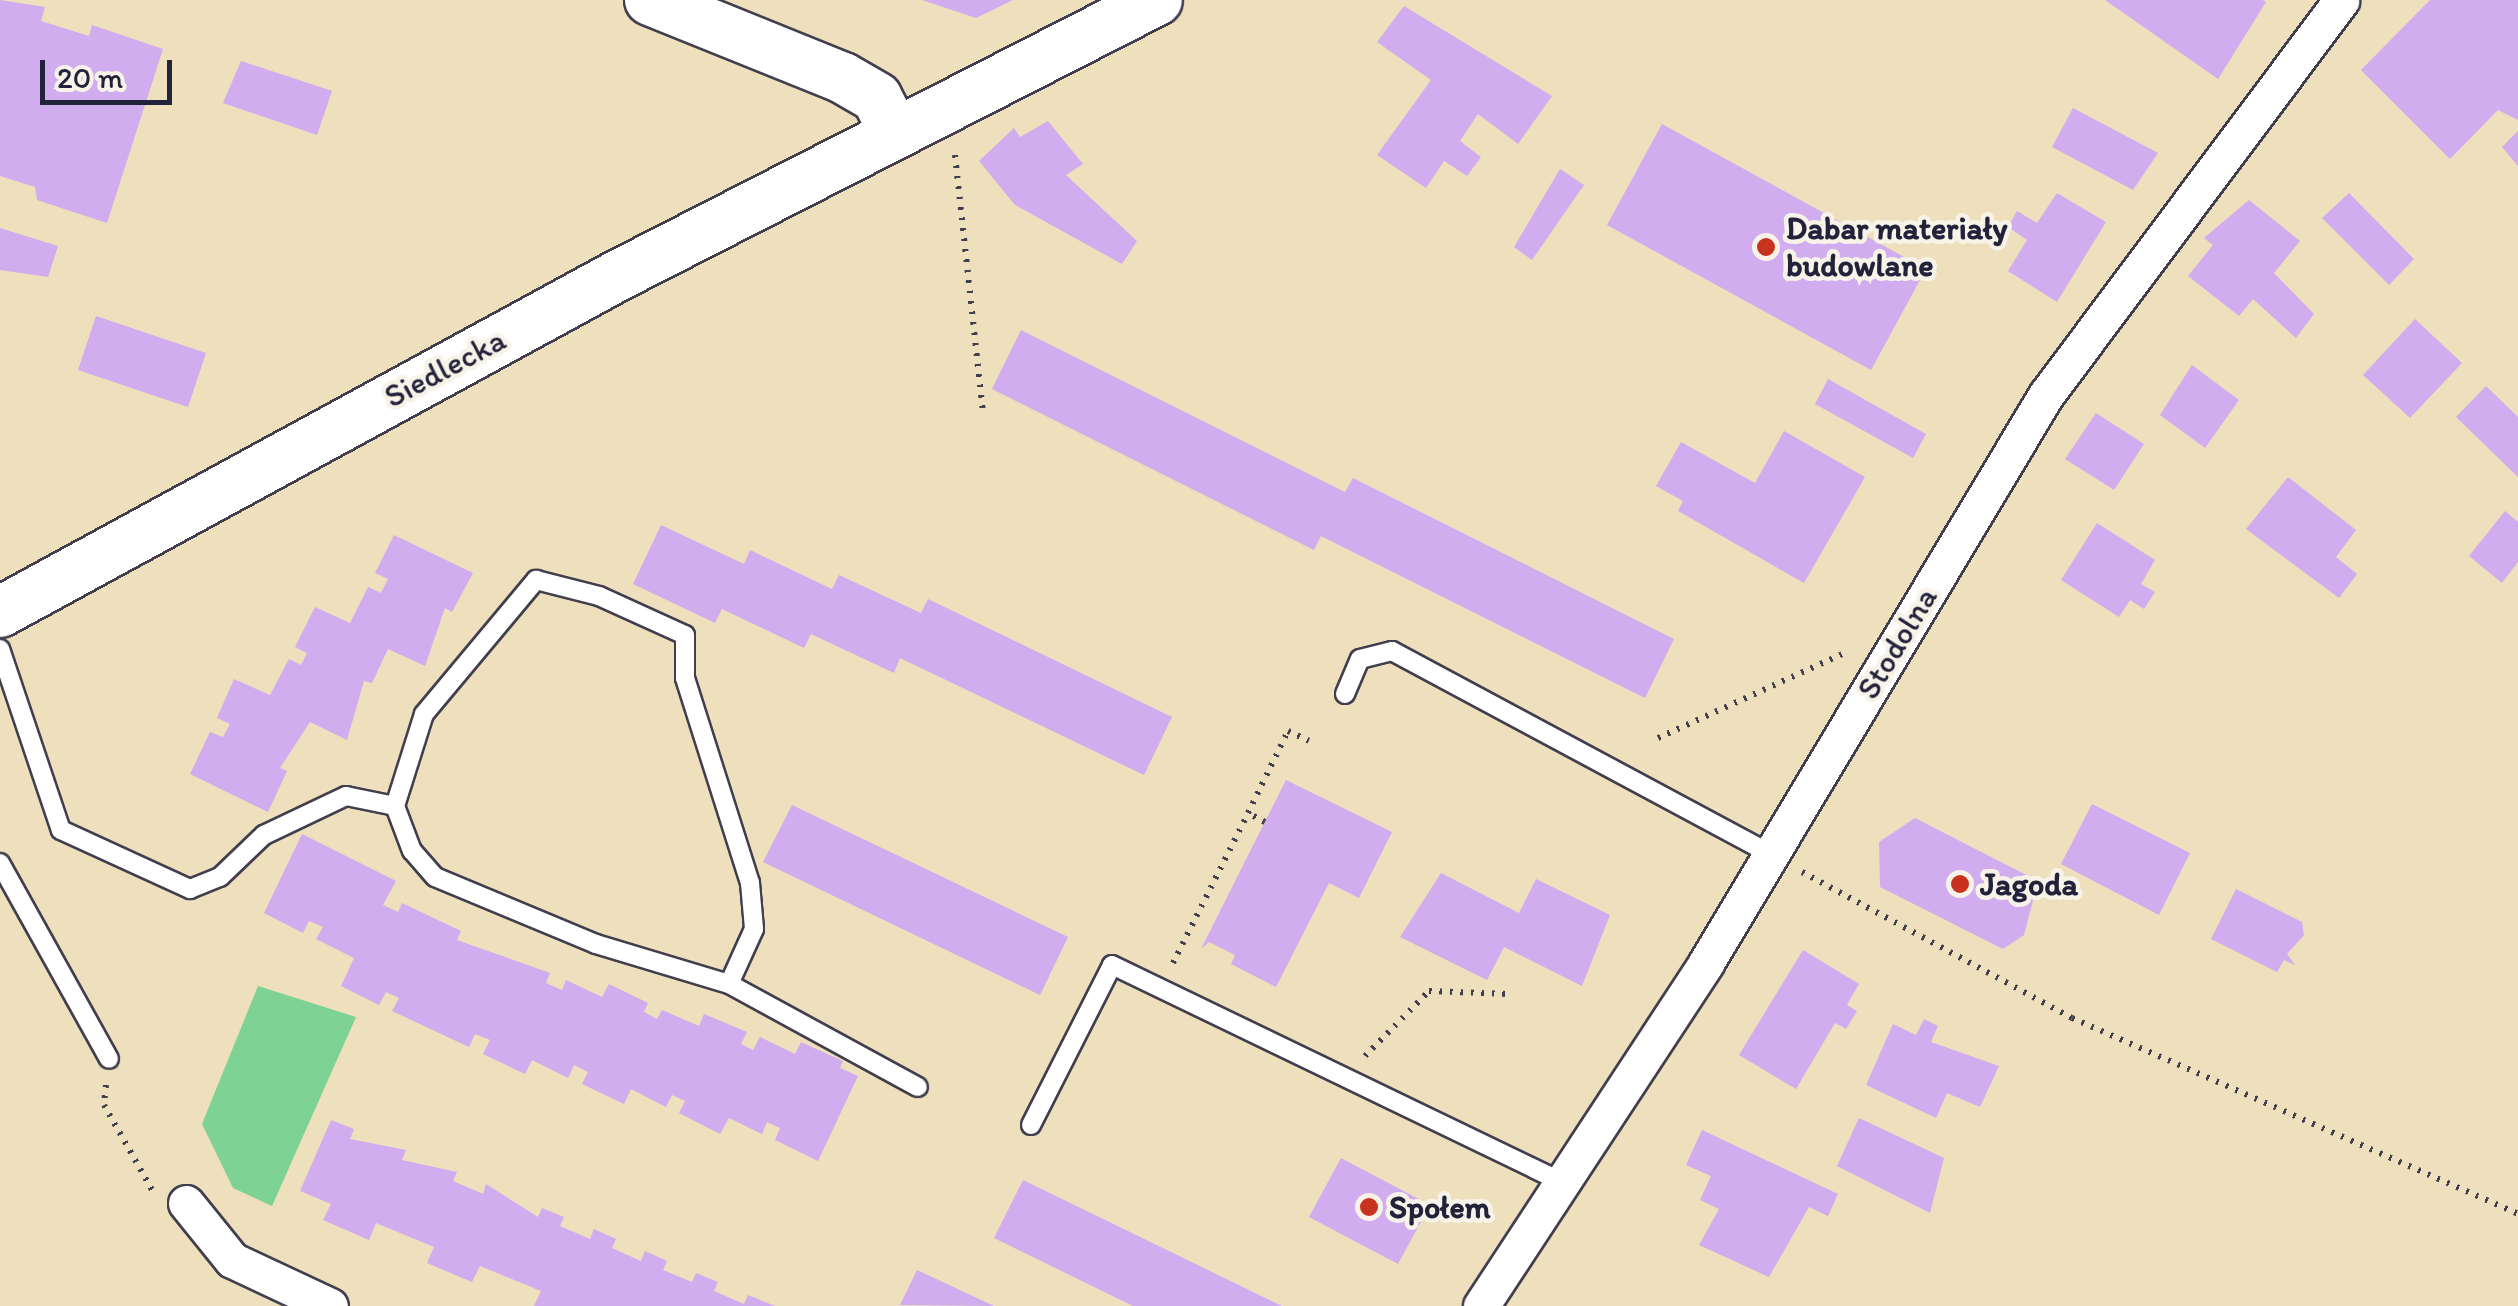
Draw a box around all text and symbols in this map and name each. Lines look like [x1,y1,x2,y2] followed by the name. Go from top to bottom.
[45,40,178,102] scale bar
[57,59,123,96] text: 20 m
[1786,210,2008,285] place label: Dabar materiały budowlane
[1755,236,1777,258] marker: Dabar materiały budowlane
[378,320,512,416] street label: Siedlecka
[1849,580,1945,706] street label: Stodolna
[1980,865,2078,903] place label: Jagoda
[1949,873,1971,895] marker: Jagoda
[1389,1188,1490,1226] place label: Społem
[1358,1196,1380,1218] marker: Społem

